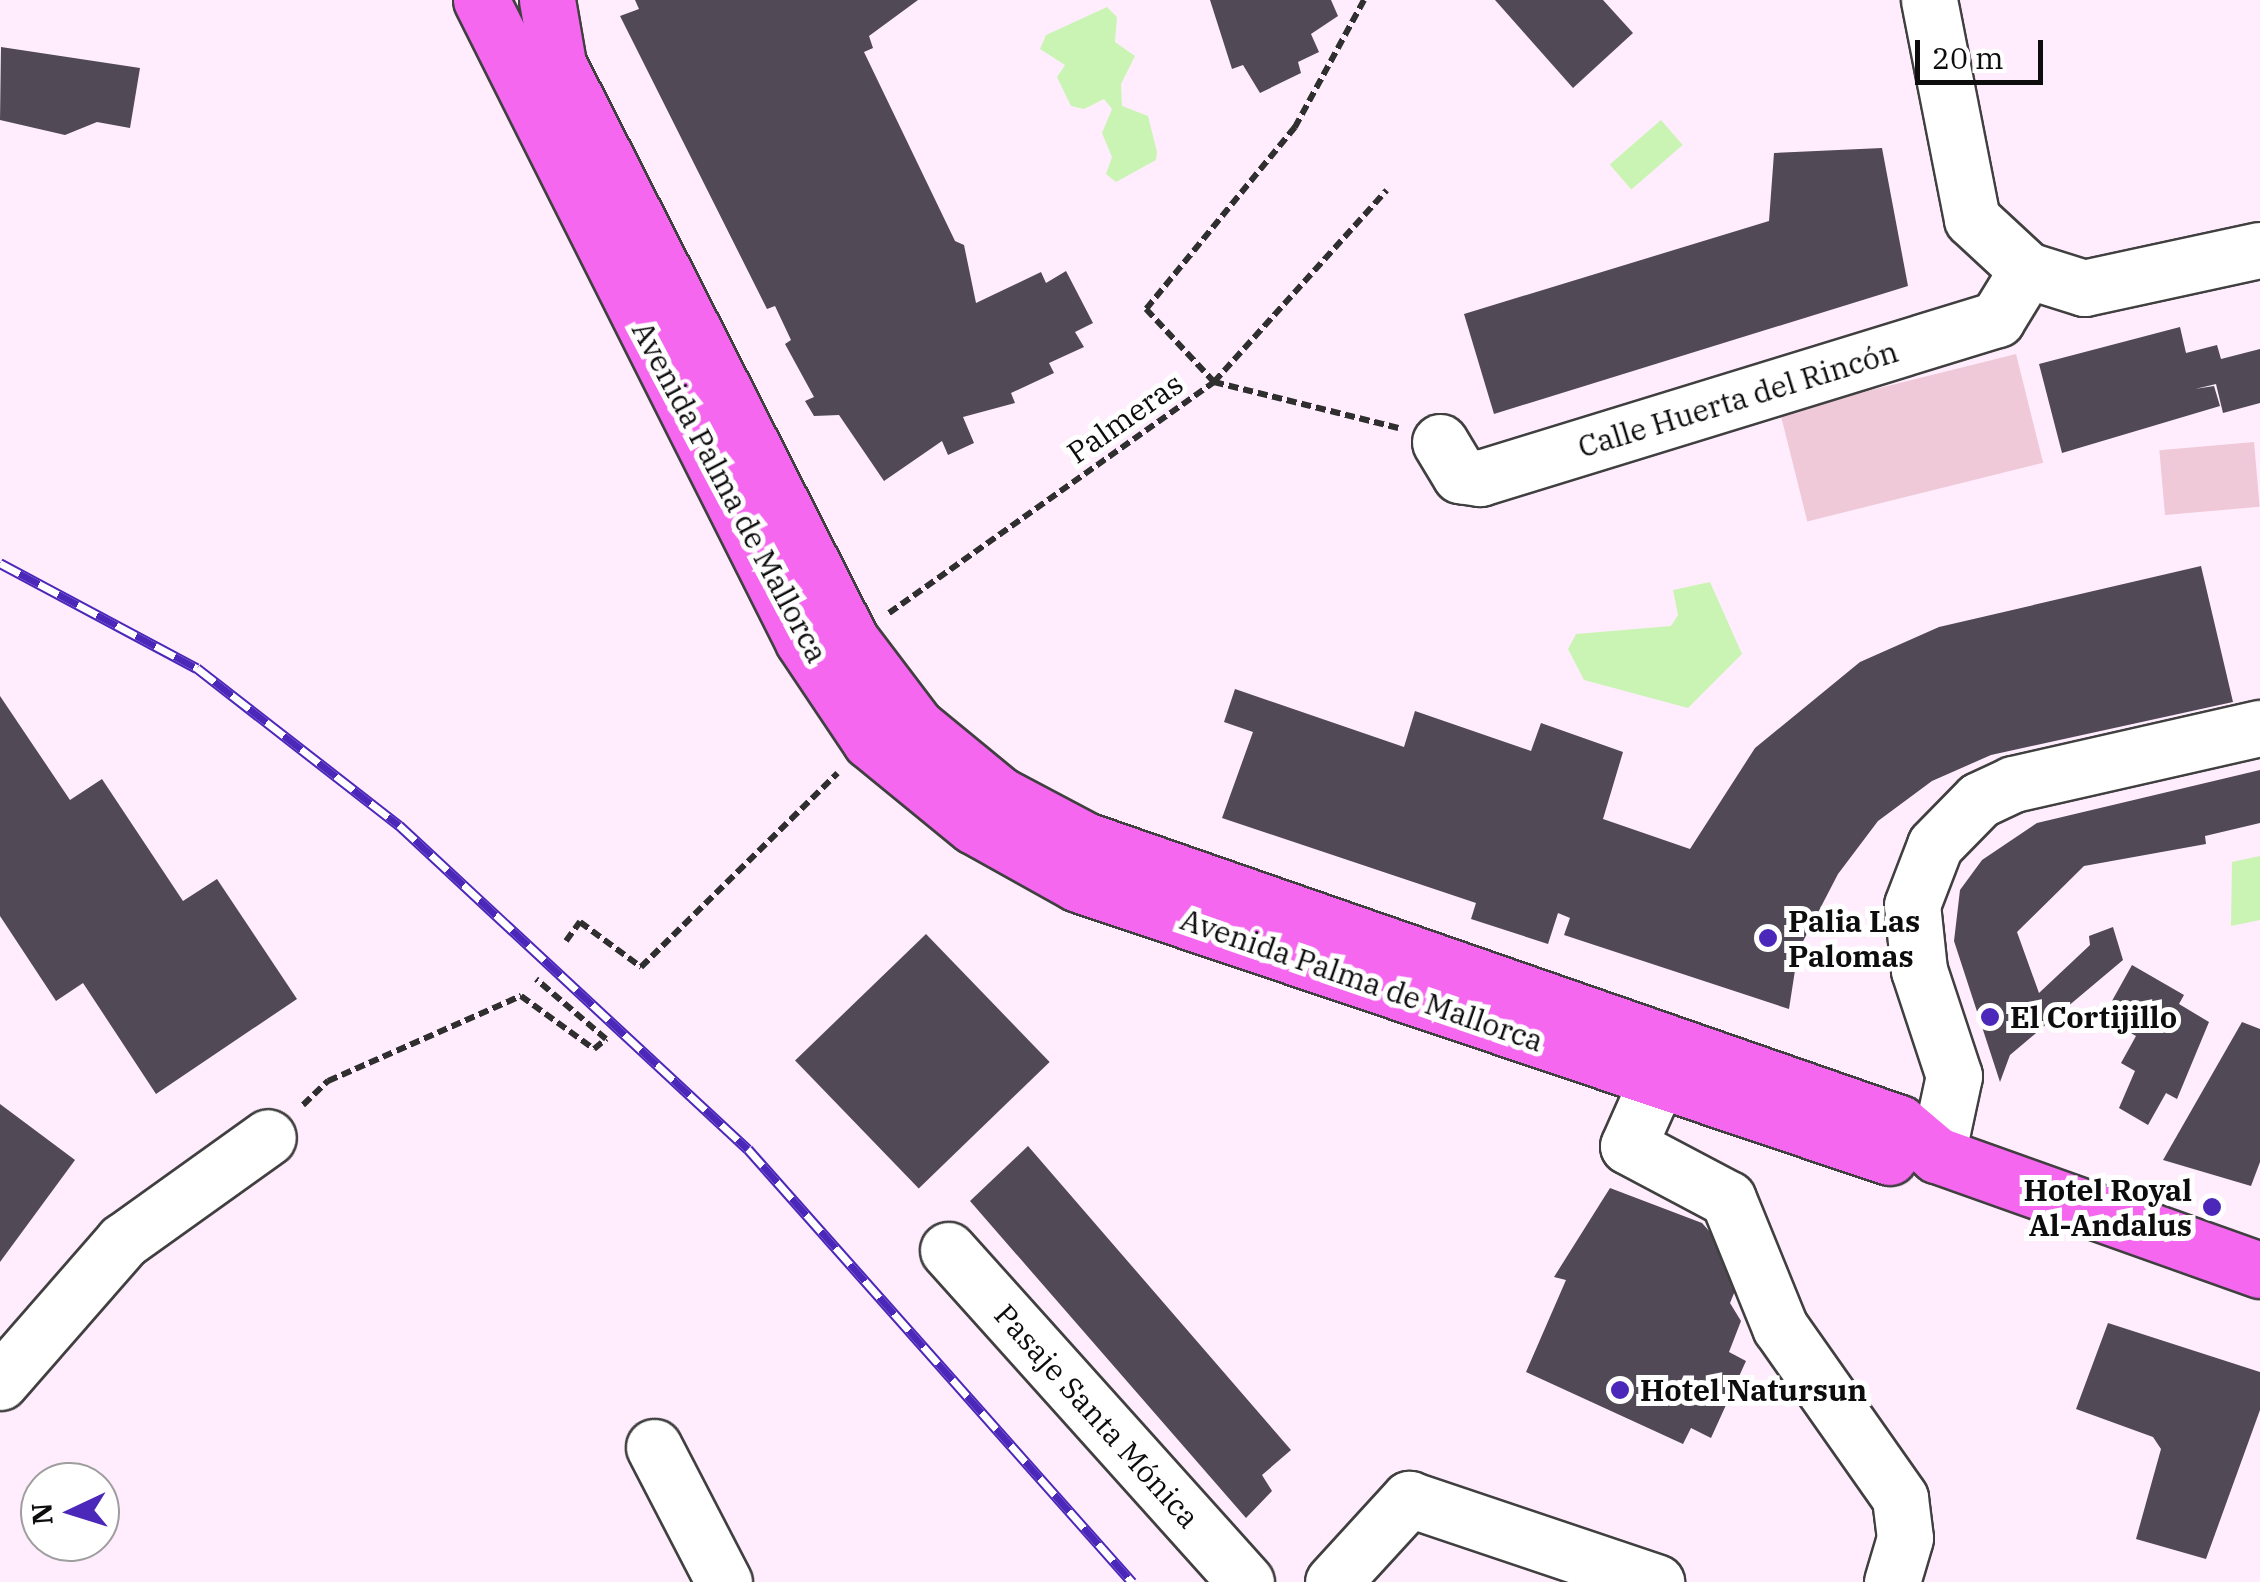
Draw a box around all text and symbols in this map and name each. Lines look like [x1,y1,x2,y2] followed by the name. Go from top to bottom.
[1920,20,2048,82] scale bar
[1932,38,2004,77] text: 20 m
[625,315,835,669] street label: Avenida Palma de Mallorca
[1574,333,1902,465] street label: Calle Huerta del Rincón
[1060,365,1190,471] street label: Palmeras
[1176,901,1548,1059] street label: Avenida Palma de Mallorca
[1788,903,1920,974] place label: Palia Las Palomas
[1757,927,1779,949] marker: Palia Las Palomas
[2010,999,2177,1035] place label: El Cortijillo
[1979,1006,2001,1028] marker: El Cortijillo
[2023,1172,2192,1242] place label: Hotel Royal Al-Andalus
[2201,1196,2223,1218] marker: Hotel Royal Al-Andalus
[987,1297,1207,1535] street label: Pasaje Santa Mónica
[1640,1372,1867,1408] place label: Hotel Natursun
[1609,1379,1631,1401] marker: Hotel Natursun
[20,1462,120,1562] north arrow
[22,1502,61,1526] text: N

